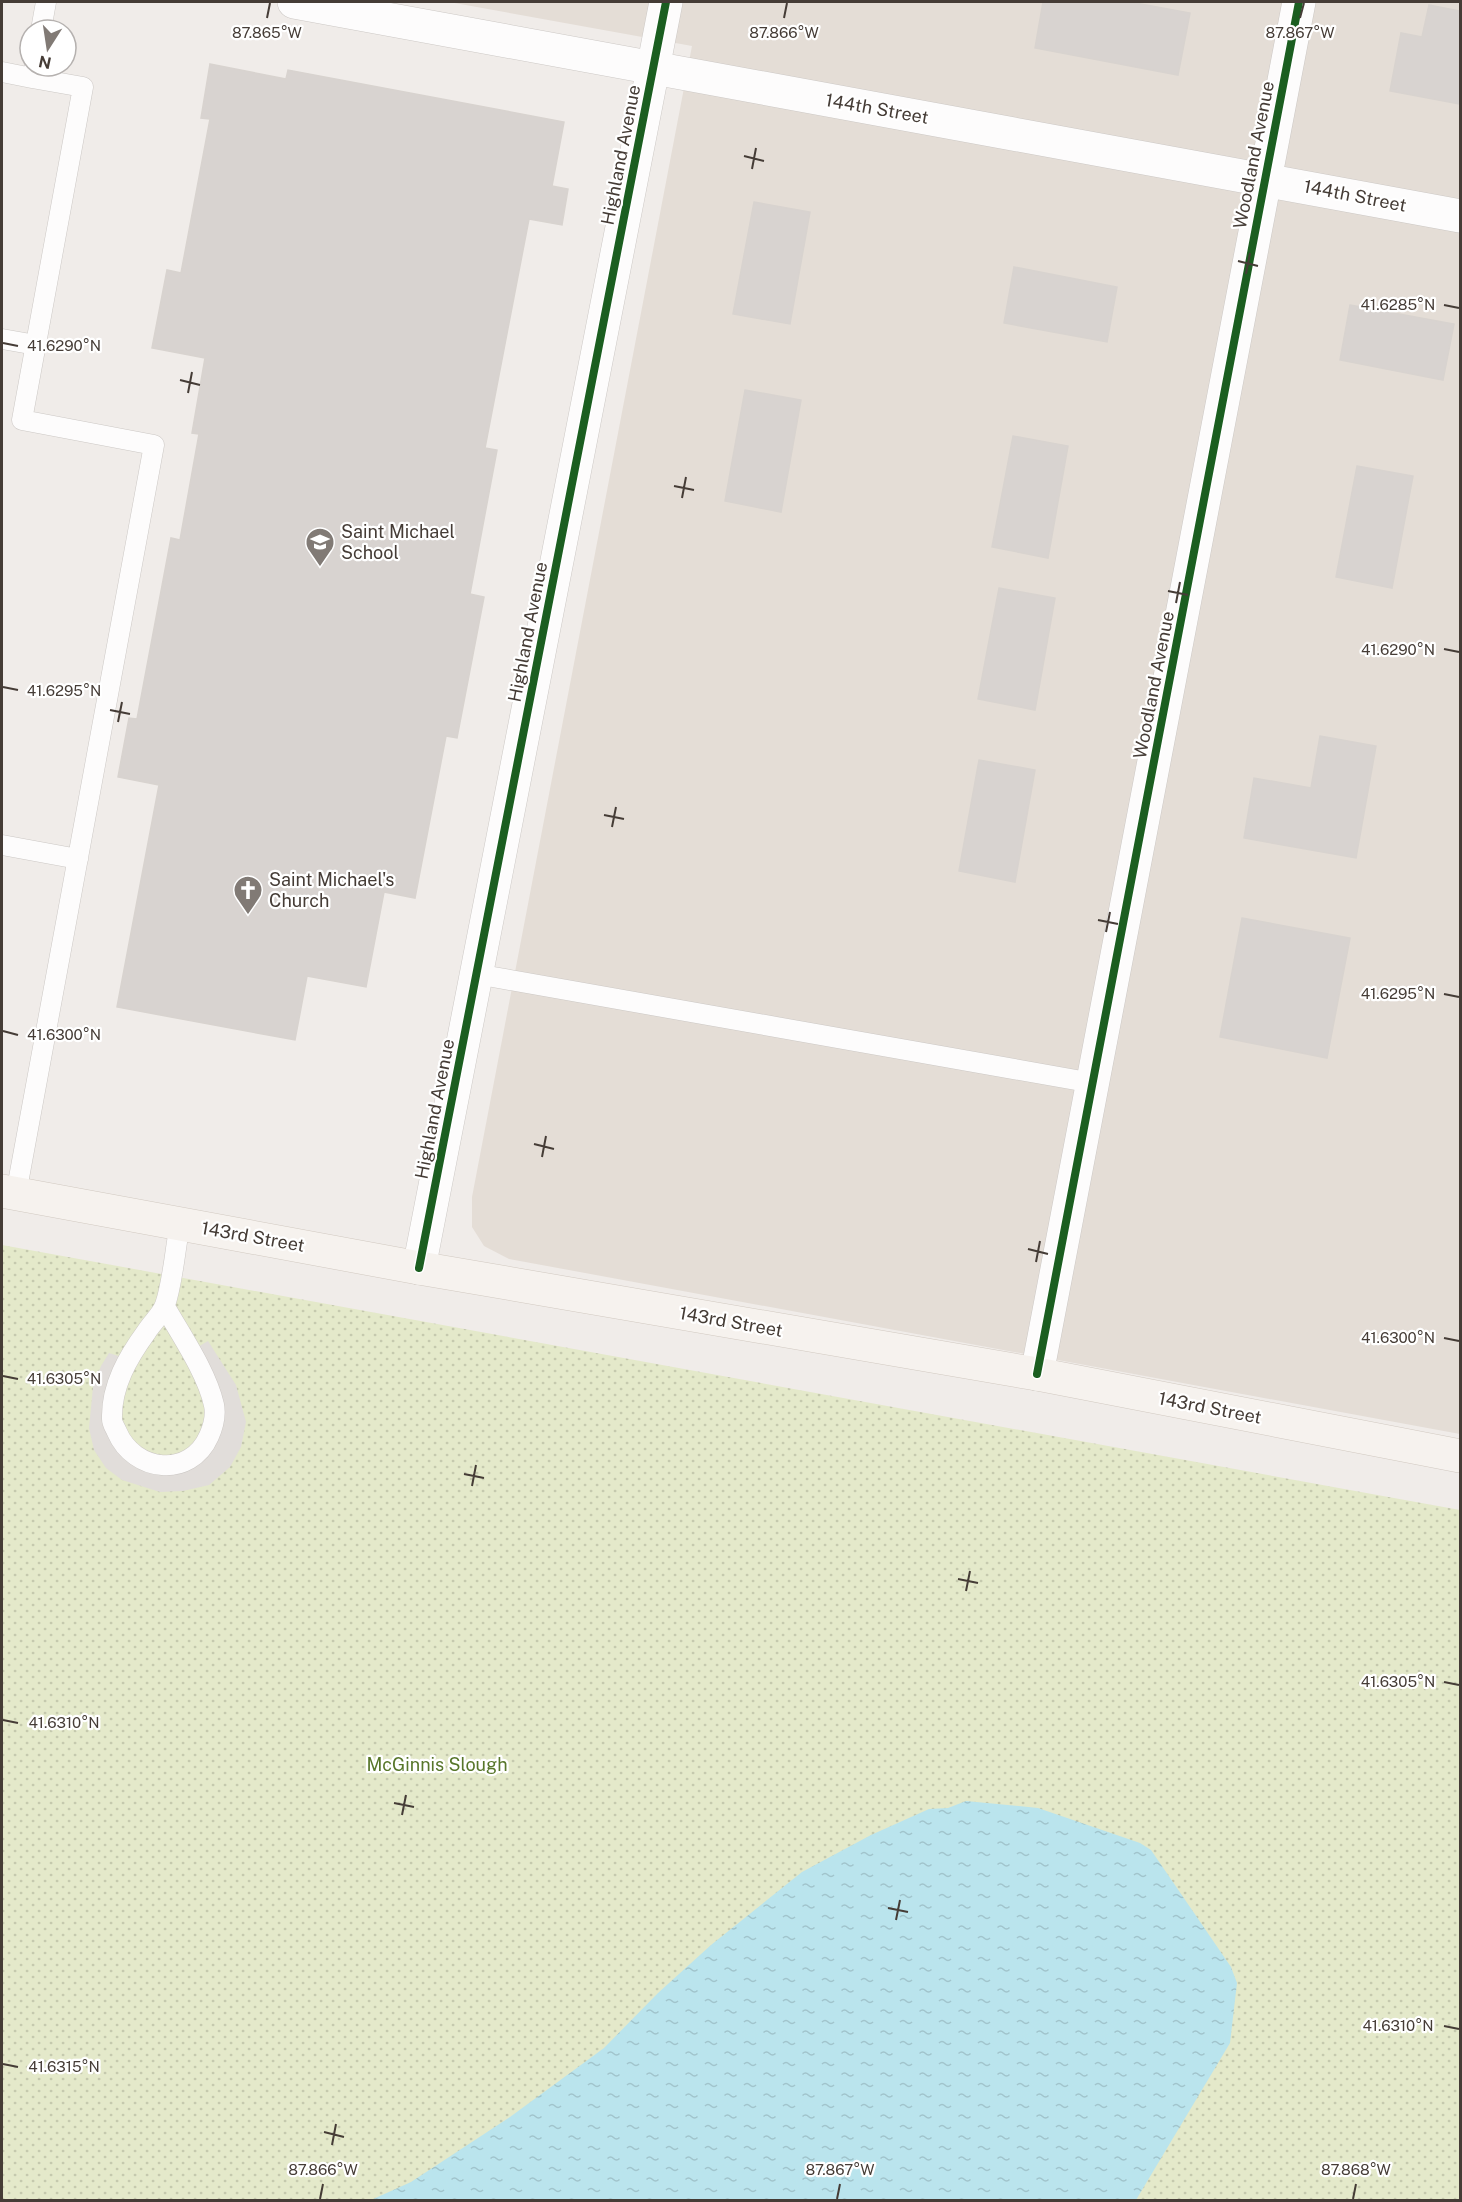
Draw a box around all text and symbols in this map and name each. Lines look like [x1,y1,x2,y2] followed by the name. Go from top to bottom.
[18,18,78,78] north arrow
[232,24,302,41] text: 87.865°W
[749,24,819,41] text: 87.866°W
[1266,24,1334,41] text: 87.867°W
[37,52,53,73] text: N
[1229,79,1278,231] street label: Woodland Avenue
[597,83,644,227] street label: Highland Avenue
[824,89,930,128] street label: 144th Street
[1302,175,1408,216] street label: 144th Street
[1361,296,1435,313] text: 41.6285°N
[27,337,101,354] text: 41.6290°N
[341,521,455,563] place label: Saint Michael School
[304,526,336,568] school or university icon: Saint Michael School
[504,560,551,704] street label: Highland Avenue
[1129,609,1178,761] street label: Woodland Avenue
[1361,641,1435,658] text: 41.6290°N
[27,682,101,699] text: 41.6295°N
[269,869,394,911] place label: Saint Michael's Church
[232,874,264,916] church icon: Saint Michael's Church
[1361,985,1435,1002] text: 41.6295°N
[27,1026,101,1043] text: 41.6300°N
[411,1037,458,1181] street label: Highland Avenue
[200,1217,306,1256] street label: 143rd Street
[678,1302,784,1341] street label: 143rd Street
[1361,1329,1435,1346] text: 41.6300°N
[27,1370,101,1387] text: 41.6305°N
[1157,1387,1263,1428] street label: 143rd Street
[1361,1673,1435,1690] text: 41.6305°N
[28,1714,100,1731] text: 41.6310°N
[366,1754,508,1775] park label: McGinnis Slough
[1362,2017,1434,2034] text: 41.6310°N
[28,2058,100,2075] text: 41.6315°N
[288,2161,358,2178] text: 87.866°W
[806,2161,874,2178] text: 87.867°W
[1321,2161,1391,2178] text: 87.868°W

